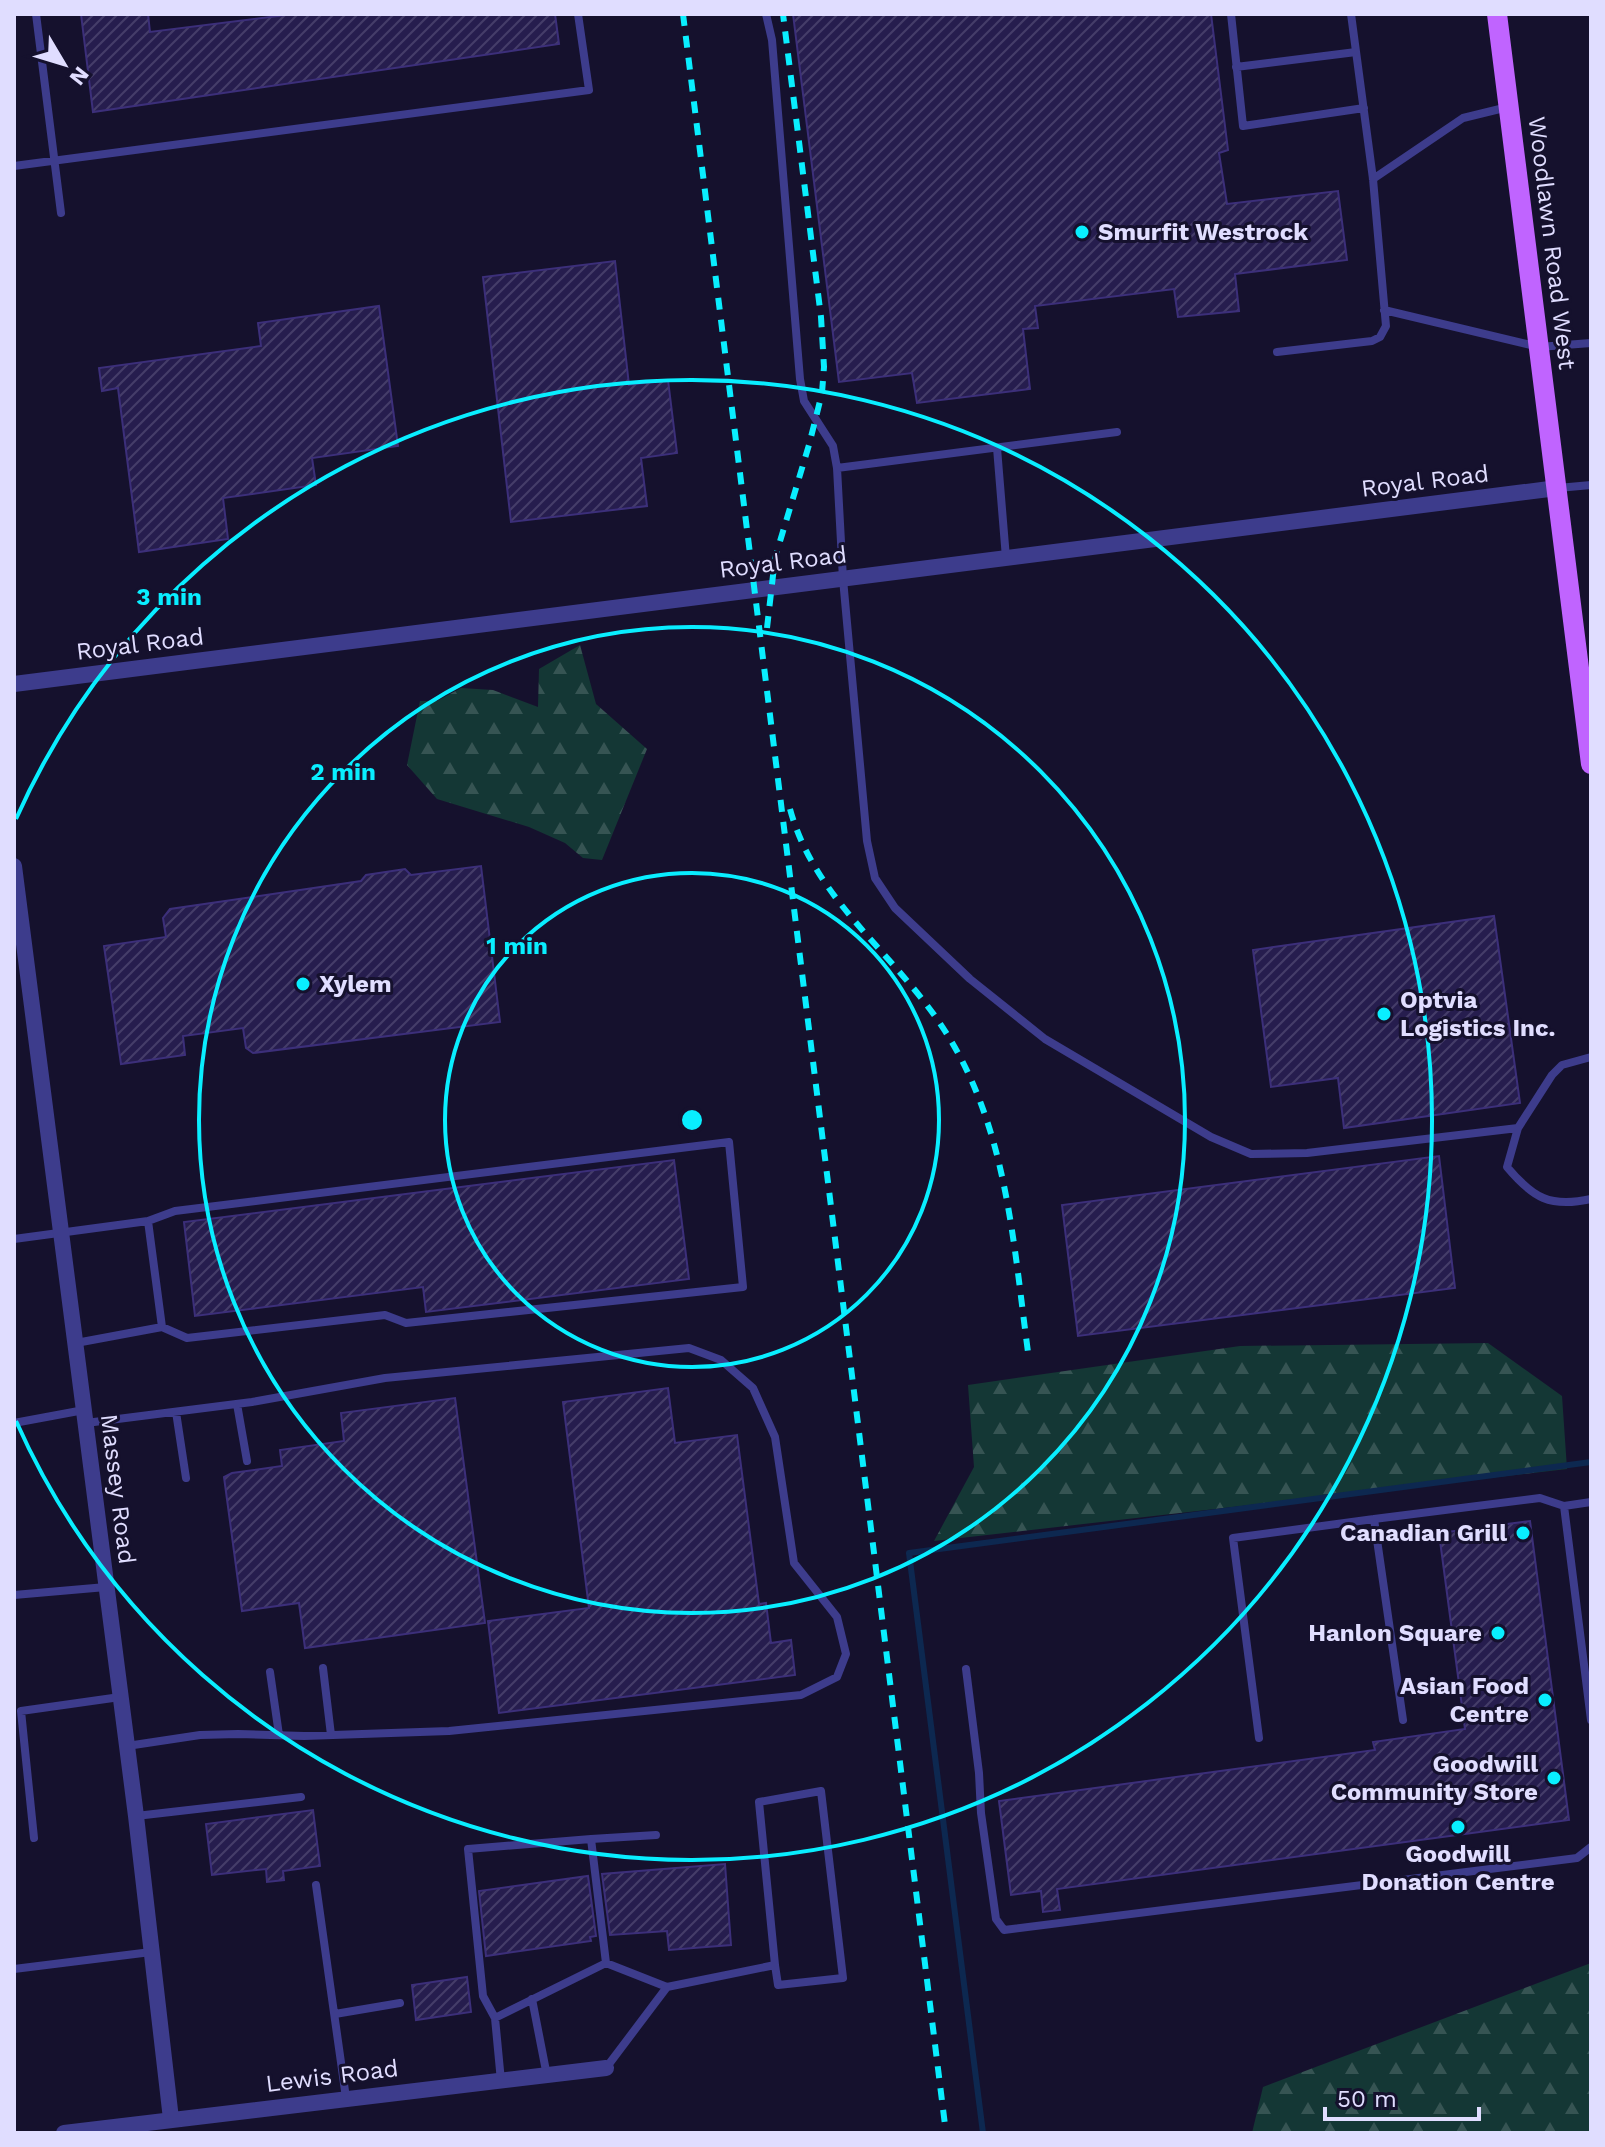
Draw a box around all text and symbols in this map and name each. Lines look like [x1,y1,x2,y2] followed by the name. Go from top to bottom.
[24,24,104,104] north arrow
[64,62,94,90] text: N
[1523,115,1581,371] street label: Woodlawn Road West
[1098,218,1308,246] place label: Smurfit Westrock
[1073,223,1091,241] marker: Smurfit Westrock
[1360,459,1490,503] street label: Royal Road
[718,540,848,584] street label: Royal Road
[136,583,202,611] text: 3 min
[75,622,205,666] street label: Royal Road
[310,758,376,786] text: 2 min
[486,932,548,960] text: 1 min
[319,970,392,998] place label: Xylem
[294,975,312,993] marker: Xylem
[1400,986,1556,1042] place label: Optvia Logistics Inc.
[1375,1005,1393,1023] marker: Optvia Logistics Inc.
[678,1106,706,1134] centre of rings
[95,1412,141,1566] street label: Massey Road
[1340,1519,1507,1547] place label: Canadian Grill
[1514,1524,1532,1542] marker: Canadian Grill
[1308,1619,1482,1647] place label: Hanlon Square
[1489,1624,1507,1642] marker: Hanlon Square
[1400,1672,1529,1728] place label: Asian Food Centre
[1536,1691,1554,1709] marker: Asian Food Centre
[1331,1750,1538,1806] place label: Goodwill Community Store
[1545,1769,1563,1787] marker: Goodwill Community Store
[1449,1818,1467,1836] marker: Goodwill Donation Centre
[1361,1840,1555,1896] place label: Goodwill Donation Centre
[264,2054,400,2098] street label: Lewis Road
[1325,2071,1479,2121] scale bar
[1337,2085,1397,2113] text: 50 m

